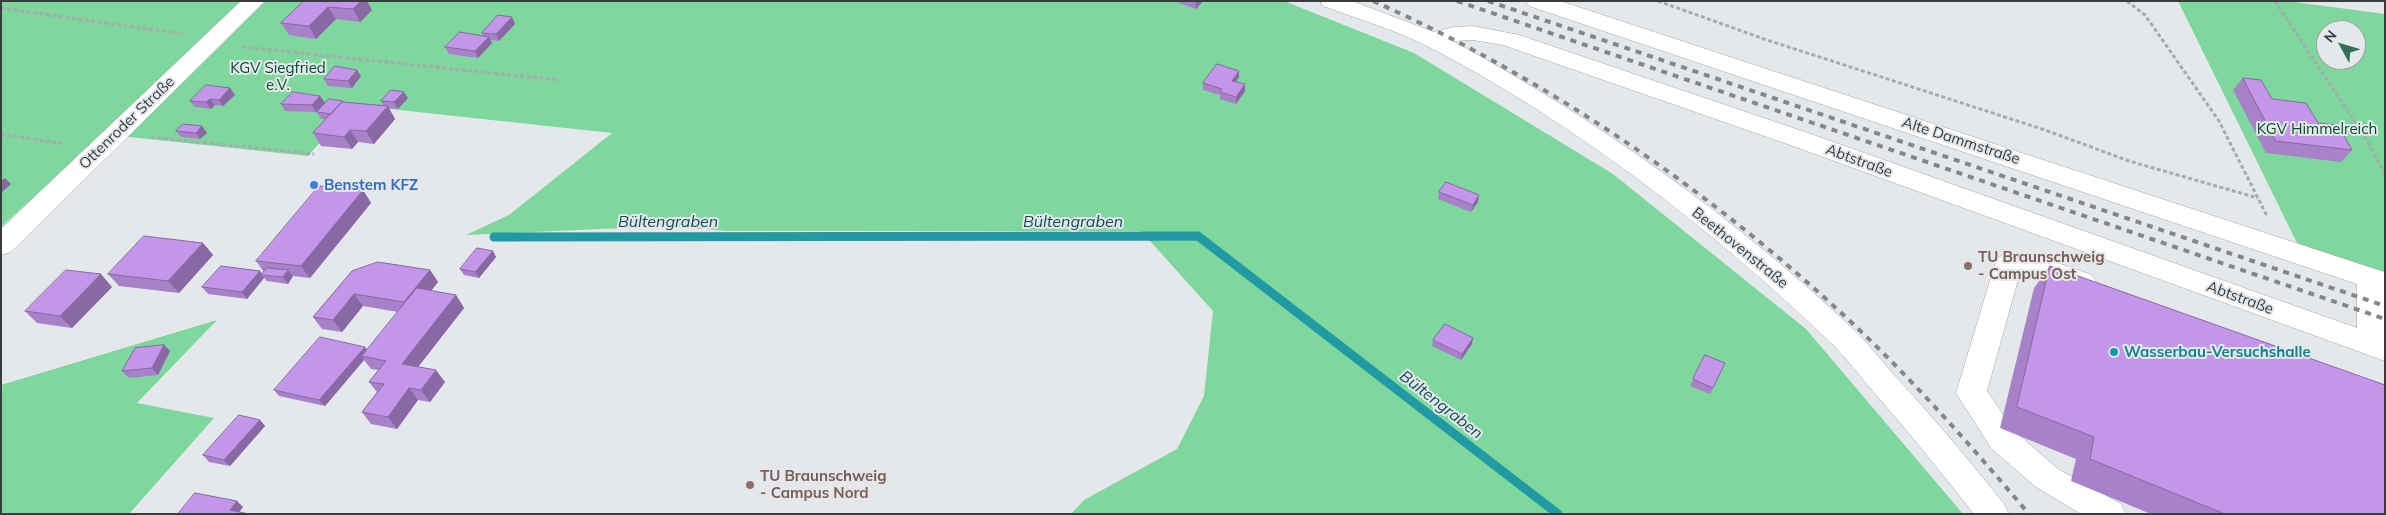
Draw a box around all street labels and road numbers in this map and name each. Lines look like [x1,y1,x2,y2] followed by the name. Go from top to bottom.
[76,73,178,173] street label: Ottenroder Straße
[1900,113,2022,169] street label: Alte Dammstraße
[1823,141,1895,181] street label: Abtstraße
[1688,204,1792,292] street label: Beethovenstraße
[2204,278,2276,318] street label: Abtstraße

